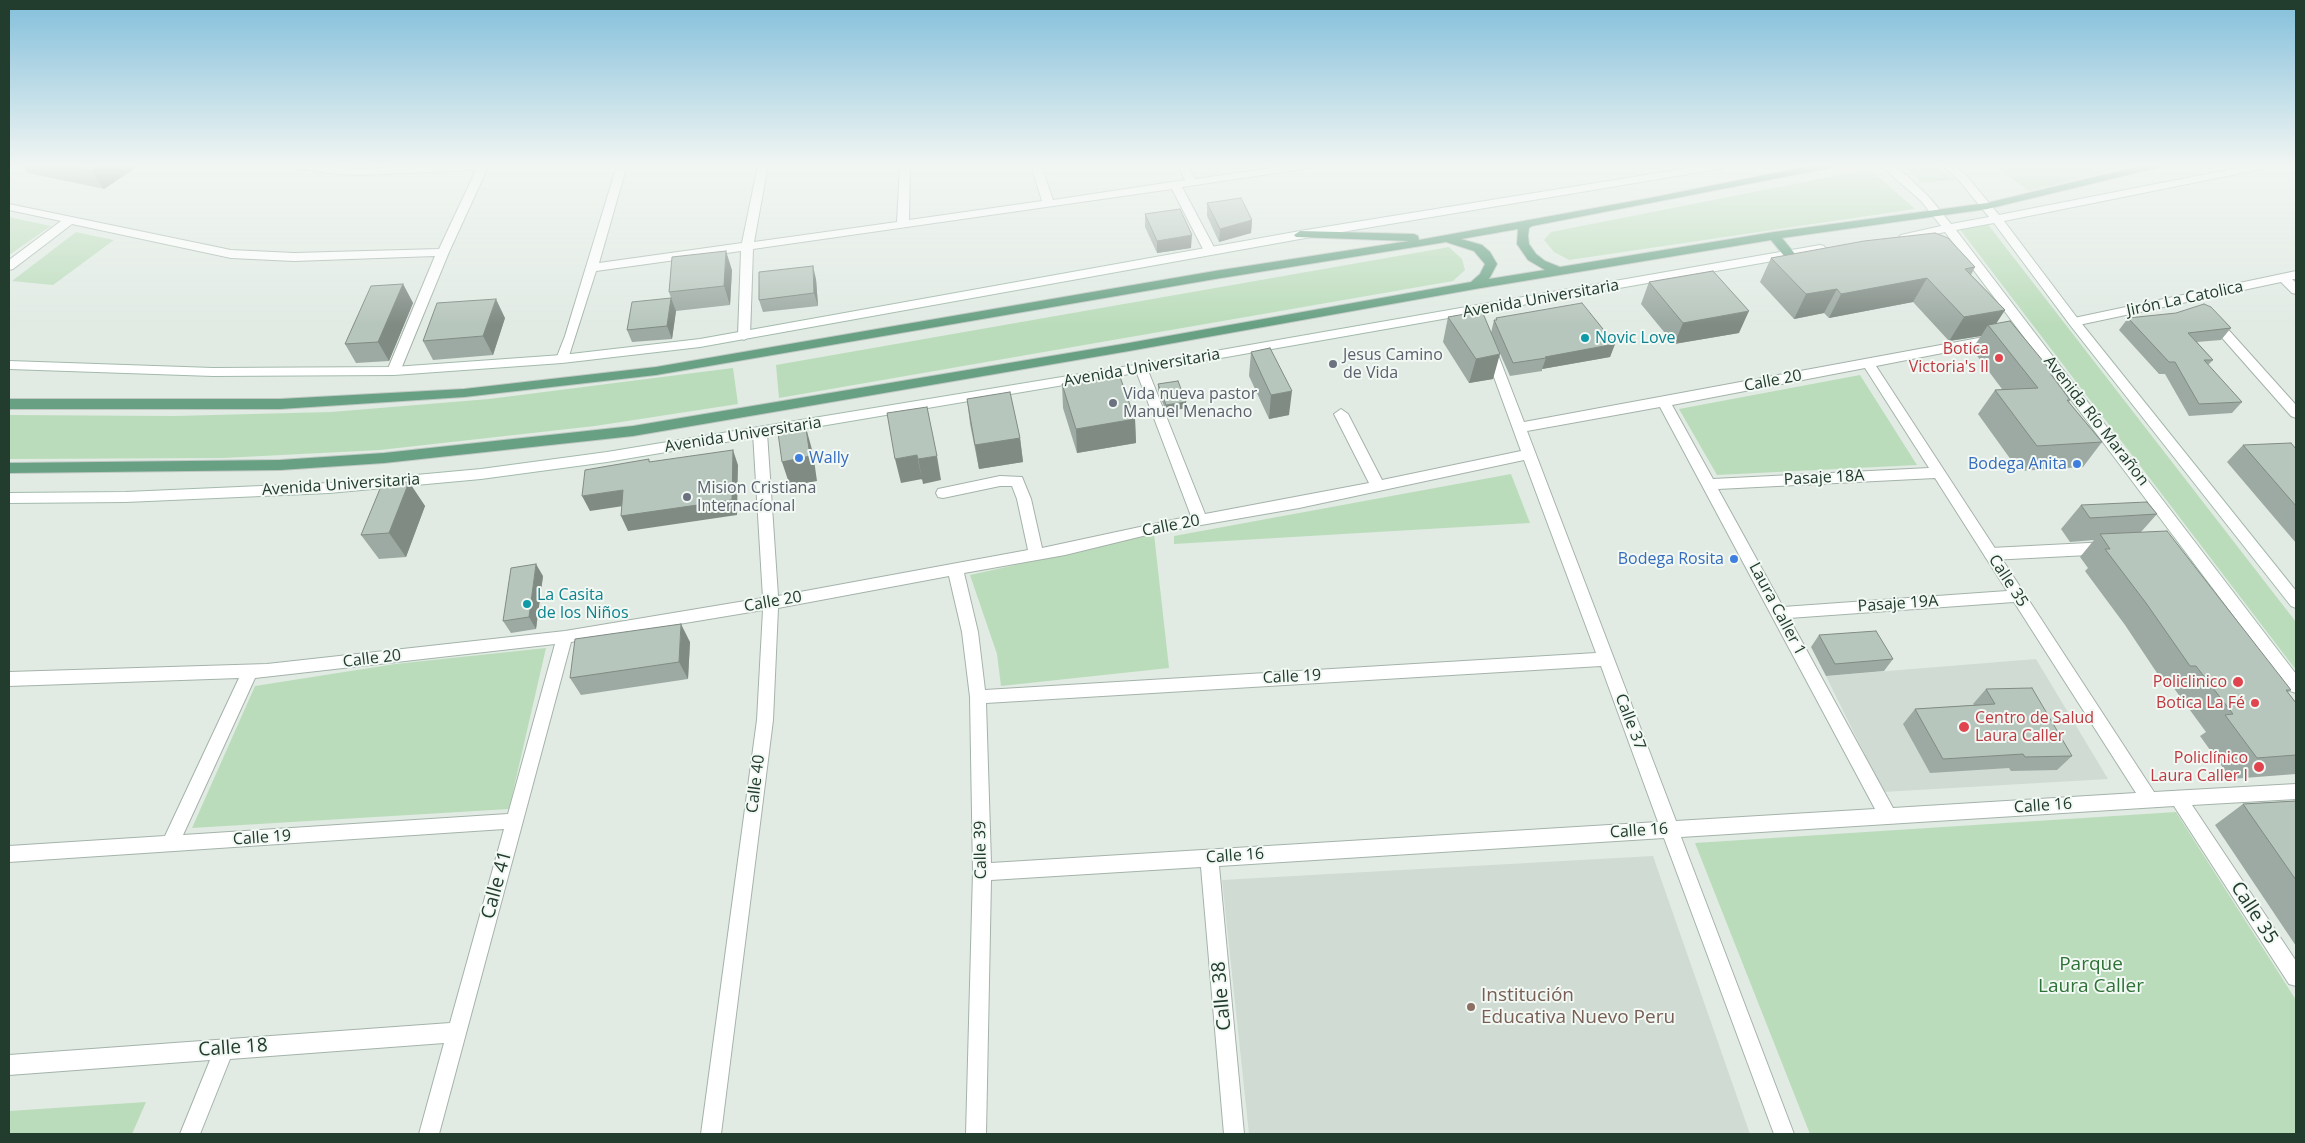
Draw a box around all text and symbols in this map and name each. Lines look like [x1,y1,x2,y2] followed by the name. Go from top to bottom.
[1461,276,1621,322] street label: Avenida Universitaria
[2125,277,2245,321] street label: Jirón La Catolica
[1595,328,1675,348] place label: Novic Love
[1579,332,1591,344] marker: Novic Love
[1909,339,1989,377] place label: Botica Victoria's II
[1062,345,1222,391] street label: Avenida Universitaria
[1343,345,1443,383] place label: Jesus Camino de Vida
[1993,352,2005,364] marker: Botica Victoria's II
[2039,352,2153,490] street label: Avenida Río Marañon
[1327,358,1339,370] marker: Jesus Camino de Vida
[1742,366,1804,396] street label: Calle 20
[1123,384,1257,422] place label: Vida nueva pastor Manuel Menacho
[1107,397,1119,409] marker: Vida nueva pastor Manuel Menacho
[663,413,823,457] street label: Avenida Universitaria
[809,448,849,468] place label: Wally
[793,452,805,464] marker: Wally
[1968,454,2067,474] place label: Bodega Anita
[2071,458,2083,470] marker: Bodega Anita
[1783,466,1865,490] street label: Pasaje 18A
[261,470,421,500] street label: Avenida Universitaria
[697,478,816,516] place label: Mision Cristiana Internacíonal
[681,491,693,503] marker: Mision Cristiana Internacíonal
[1140,511,1202,541] street label: Calle 20
[1618,549,1724,569] place label: Bodega Rosita
[1984,551,2032,611] street label: Calle 35
[1728,553,1740,565] marker: Bodega Rosita
[1744,559,1810,659] street label: Laura Caller 1
[537,585,629,623] place label: La Casita de los Niños
[743,587,803,617] street label: Calle 20
[1857,592,1939,616] street label: Pasaje 19A
[521,598,533,610] marker: La Casita de los Niños
[342,646,402,672] street label: Calle 20
[1262,666,1322,688] street label: Calle 19
[2153,672,2227,692] place label: Policlinico
[2231,675,2245,689] marker: Policlinico
[1611,691,1649,753] street label: Calle 37
[2156,693,2245,713] place label: Botica La Fé
[2249,697,2261,709] marker: Botica La Fé
[1975,708,2094,746] place label: Centro de Salud Laura Caller
[1957,720,1971,734] marker: Centro de Salud Laura Caller
[2150,748,2248,786] place label: Policlínico Laura Caller I
[743,754,769,814] street label: Calle 40
[2252,760,2266,774] marker: Policlínico Laura Caller I
[2013,794,2073,818] street label: Calle 16
[1609,819,1669,843] street label: Calle 16
[971,821,991,879] street label: Calle 39
[232,826,292,850] street label: Calle 19
[1205,844,1265,868] street label: Calle 16
[477,849,517,921] street label: Calle 41
[2226,878,2282,948] street label: Calle 35
[2038,954,2144,998] park label: Parque Laura Caller
[1208,960,1236,1032] street label: Calle 38
[1481,985,1675,1029] place label: Institución Educativa Nuevo Peru
[1465,1001,1477,1013] marker: Institución Educativa Nuevo Peru
[198,1034,268,1062] street label: Calle 18

